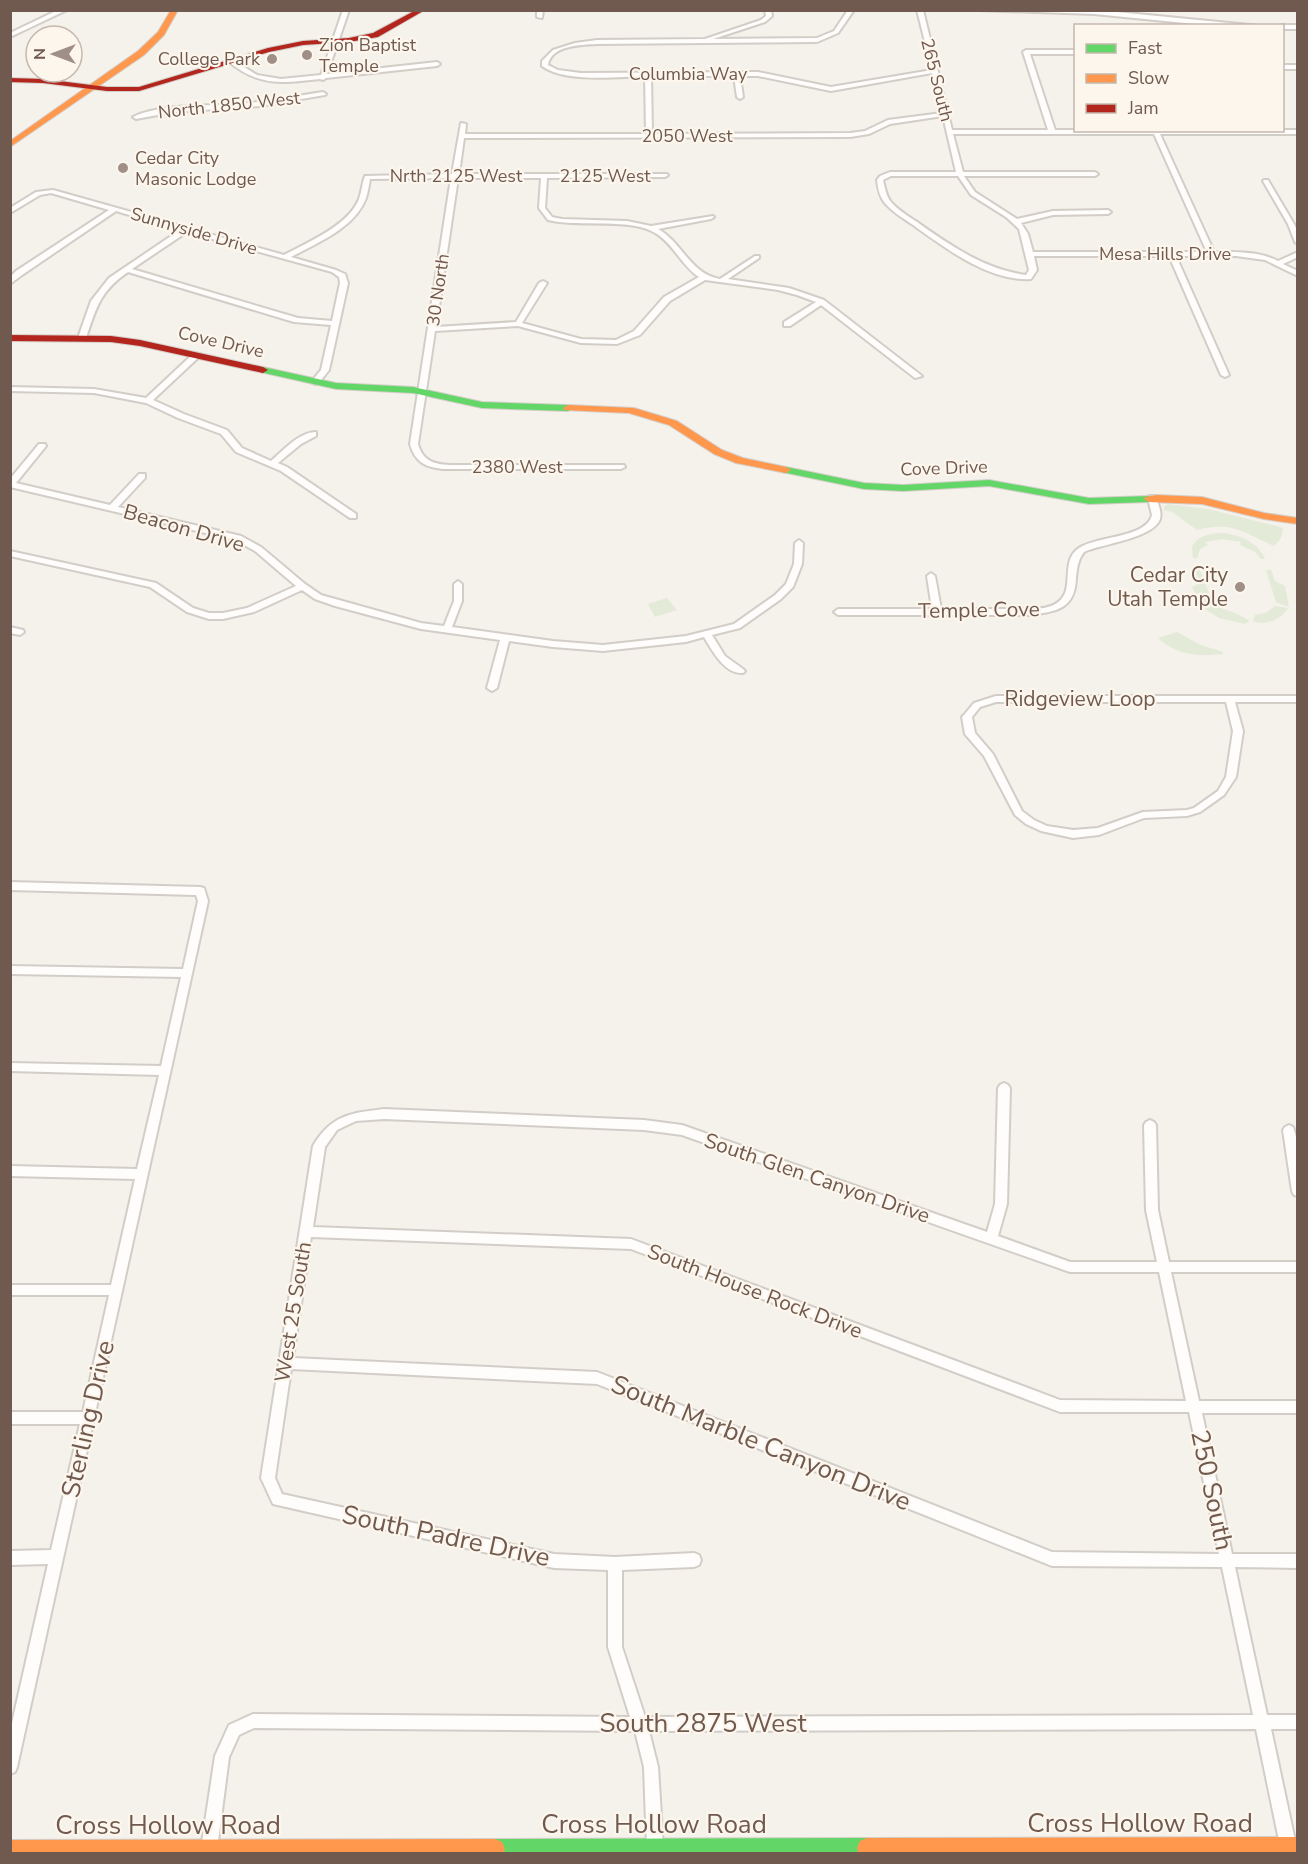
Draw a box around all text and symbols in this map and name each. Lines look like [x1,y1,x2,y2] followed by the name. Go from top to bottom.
[24,24,84,84] north arrow
[1074,24,1284,132] legend
[319,33,417,78] place label: Zion Baptist Temple
[915,36,959,124] street label: 265 South
[1128,36,1163,60] text: Fast
[158,47,261,71] place label: College Park
[29,48,51,60] text: N
[300,48,314,62] marker: Zion Baptist Temple
[265,52,279,66] marker: College Park
[629,62,748,86] street label: Columbia Way
[1128,66,1169,90] text: Slow
[157,86,302,124] street label: North 1850 West
[1127,96,1159,120] text: Jam
[641,124,733,148] street label: 2050 West
[135,146,256,191] place label: Cedar City Masonic Lodge
[116,161,130,175] marker: Cedar City Masonic Lodge
[390,164,523,188] street label: Nrth 2125 West
[559,164,651,188] street label: 2125 West
[128,201,260,261] street label: Sunnyside Drive
[1099,242,1231,266] street label: Mesa Hills Drive
[421,252,455,328] street label: 30 North
[176,320,266,364] street label: Cove Drive
[900,454,988,482] street label: Cove Drive
[471,455,563,479] street label: 2380 West
[120,497,248,559] street label: Beacon Drive
[1107,561,1228,613] place label: Cedar City Utah Temple
[1233,580,1247,594] marker: Cedar City Utah Temple
[918,595,1040,625] street label: Temple Cove
[1004,685,1156,713] street label: Ridgeview Loop
[700,1126,934,1230] street label: South Glen Canyon Drive
[644,1237,866,1345] street label: South House Rock Drive
[268,1240,318,1384] street label: West 25 South
[53,1337,123,1501] street label: Sterling Drive
[606,1367,916,1519] street label: South Marble Canyon Drive
[1182,1427,1242,1553] street label: 250 South
[339,1497,553,1575] street label: South Padre Drive
[599,1706,807,1741] street label: South 2875 West
[1027,1806,1253,1841] street label: Cross Hollow Road
[541,1807,767,1842] street label: Cross Hollow Road
[55,1808,281,1843] street label: Cross Hollow Road

